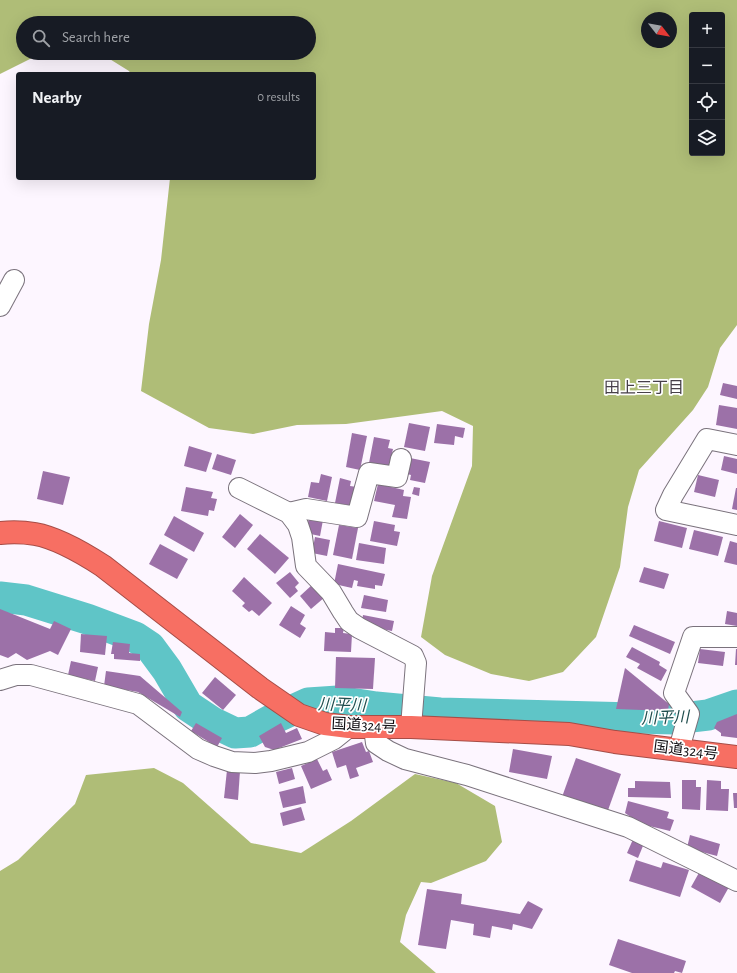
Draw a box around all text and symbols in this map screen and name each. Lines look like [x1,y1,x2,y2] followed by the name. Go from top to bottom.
[641,12,677,48] north arrow
[689,12,725,156] map controls
[689,12,725,48] button: +
[16,16,316,60] search box
[30,27,52,49] icon: search
[62,30,130,45] text: Search here
[689,48,725,84] button: −
[689,84,725,120] button: locate
[32,89,82,106] text: Nearby
[257,91,300,104] text: 0 results
[689,120,725,156] button: layers
[604,380,684,396] district label: 田上三丁目
[318,696,368,714] water label: 川平川
[641,709,691,727] water label: 川平川
[331,715,397,735] street label: 国道324号
[653,738,719,762] street label: 国道324号

